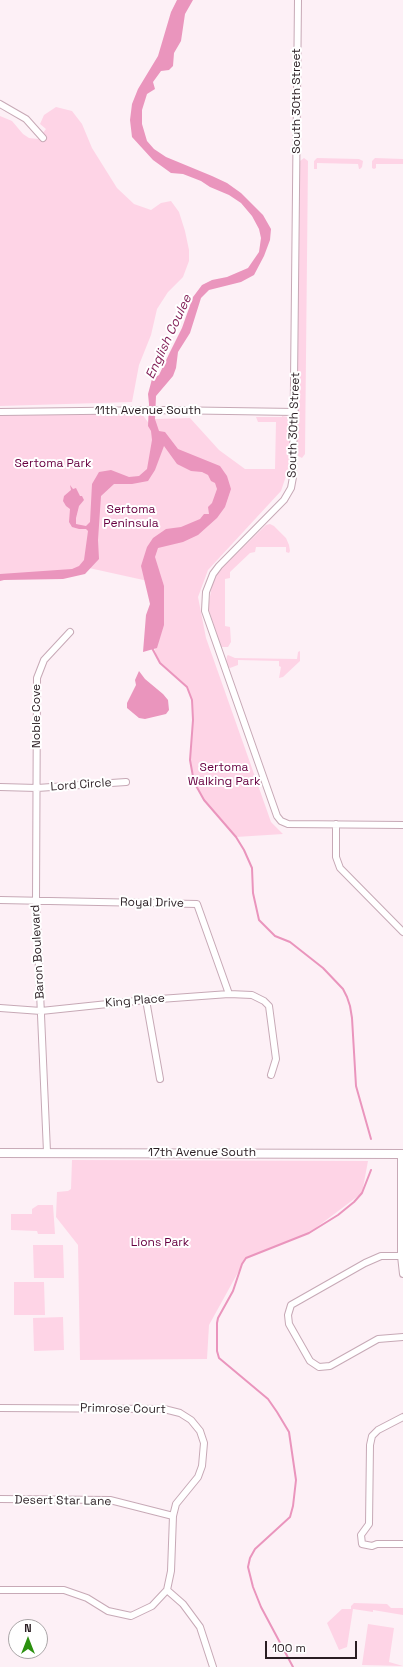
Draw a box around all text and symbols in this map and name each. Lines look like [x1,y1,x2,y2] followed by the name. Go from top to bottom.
[290,48,304,154] street label: South 30th Street
[143,292,195,382] water label: English Coulee
[285,372,303,478] street label: South 30th Street
[95,404,201,418] street label: 11th Avenue South
[15,457,91,471] park label: Sertoma Park
[103,503,159,531] park label: Sertoma Peninsula
[30,684,44,748] street label: Noble Cove
[188,761,260,789] park label: Sertoma Walking Park
[50,776,112,794] street label: Lord Circle
[120,895,184,911] street label: Royal Drive
[28,904,48,1000] street label: Baron Boulevard
[105,991,165,1011] street label: King Place
[148,1146,256,1160] street label: 17th Avenue South
[131,1236,189,1250] park label: Lions Park
[80,1401,166,1417] street label: Primrose Court
[14,1493,112,1509] street label: Desert Star Lane
[8,1619,48,1659] north arrow
[24,1621,32,1635] text: N
[267,1633,359,1659] scale bar
[272,1640,306,1656] text: 100 m

